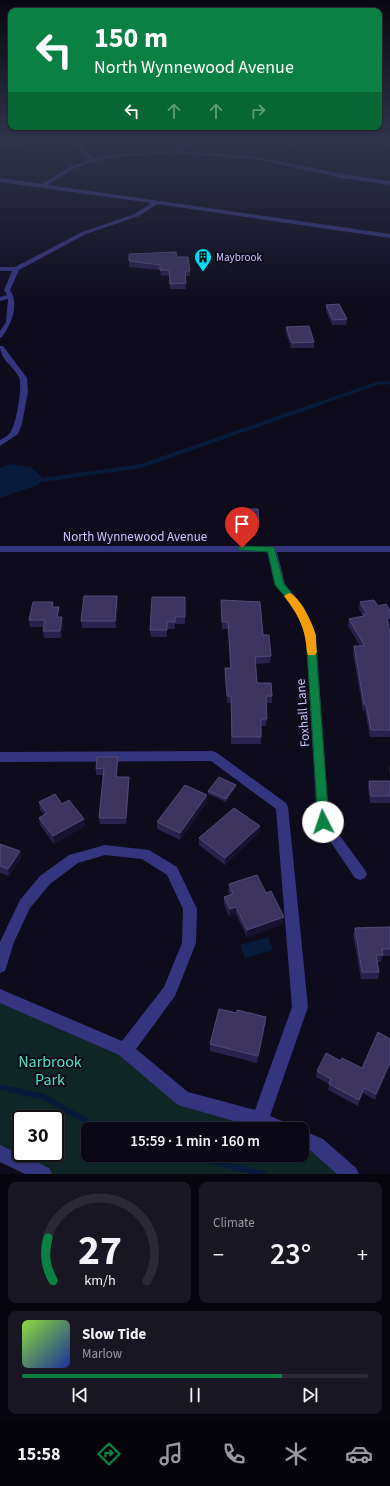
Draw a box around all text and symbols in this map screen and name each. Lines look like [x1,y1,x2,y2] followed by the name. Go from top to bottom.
[94,18,168,58] text: 150 m
[28,24,80,76] icon: left
[94,55,294,80] text: North Wynnewood Avenue
[121,100,143,122] icon: left
[163,100,185,122] icon: ahead
[205,100,227,122] icon: ahead
[247,100,269,122] icon: right
[193,247,213,272] building icon: Maybrook
[216,250,262,265] place label: Maybrook
[225,507,259,548] pin
[231,513,253,535] icon: arrive
[63,528,207,546] street label: North Wynnewood Avenue
[292,678,314,748] street label: Foxhall Lane
[302,801,344,843] position arrow
[18,1051,82,1091] park label: Narbrook Park
[12,1110,64,1162] speed limit sign: 30
[130,1131,260,1152] text: 15:59 · 1 min · 160 m
[213,1214,255,1232] text: Climate
[78,1220,121,1280] text: 27
[270,1233,311,1276] text: 23°
[213,1239,224,1271] text: −
[357,1239,368,1271] text: +
[84,1269,115,1290] text: km/h
[82,1324,146,1345] text: Slow Tide
[82,1345,122,1363] text: Marlow
[69,1384,91,1406] icon: previous
[184,1384,206,1406] icon: pause
[299,1384,321,1406] icon: next
[95,1440,123,1468] icon: directions
[157,1440,185,1468] icon: music
[220,1440,248,1468] icon: phone
[282,1440,310,1468] icon: climate
[345,1440,373,1468] icon: car
[17,1442,61,1467] text: 15:58

